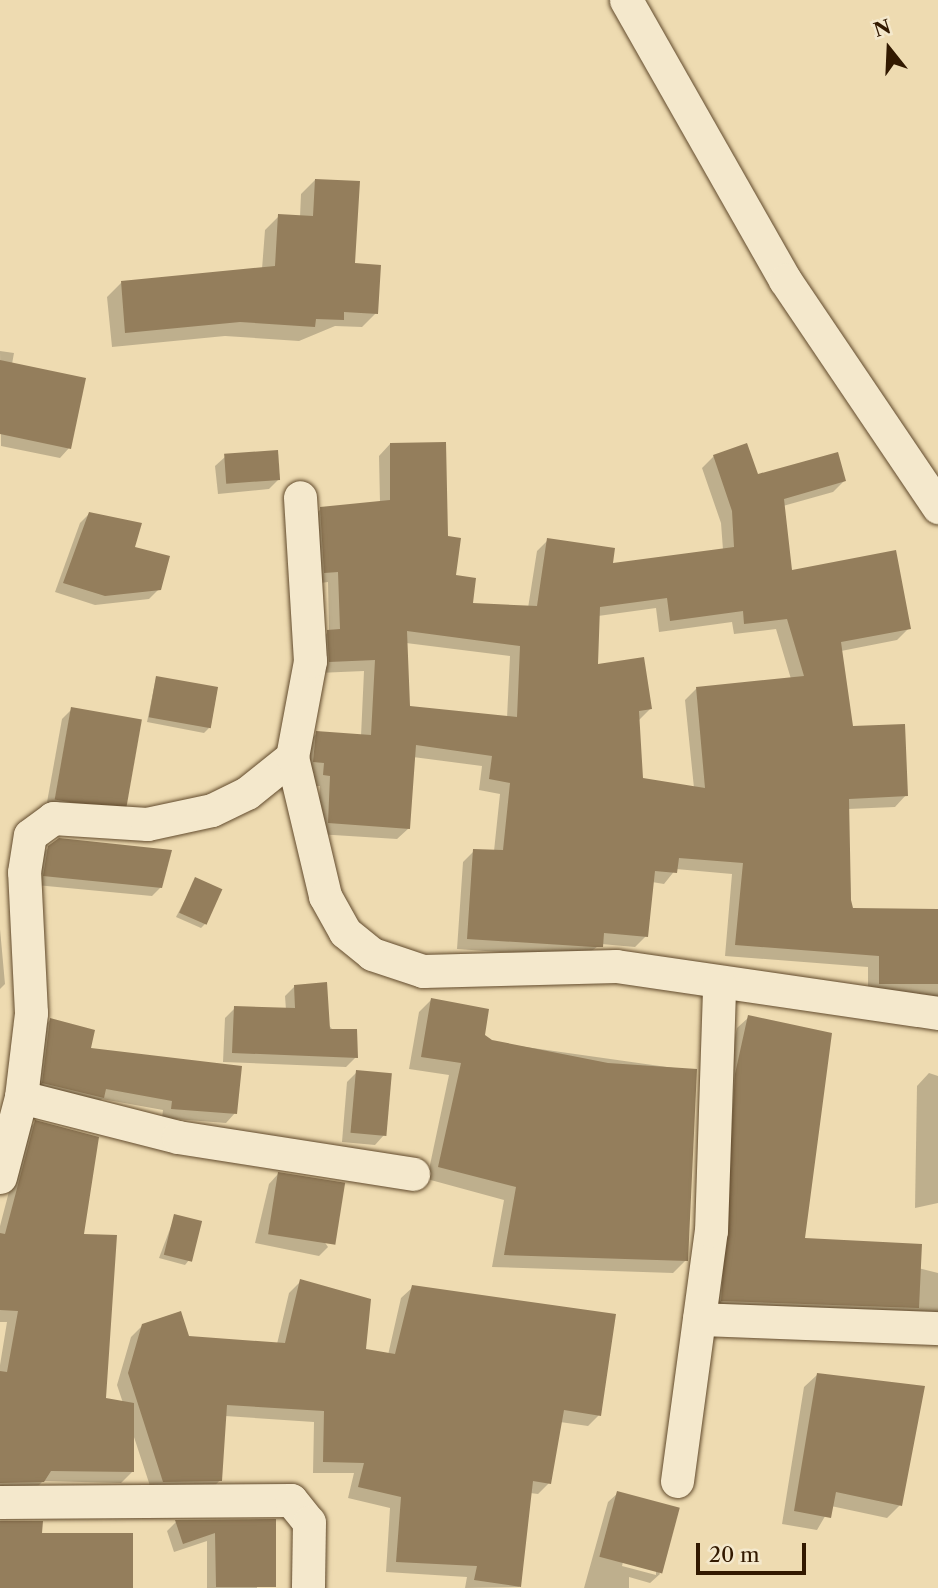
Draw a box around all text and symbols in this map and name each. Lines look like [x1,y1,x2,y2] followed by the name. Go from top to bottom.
[854,14,924,84] north arrow
[871,15,894,42] text: N
[700,1528,810,1572] scale bar
[709,1542,760,1567] text: 20 m

